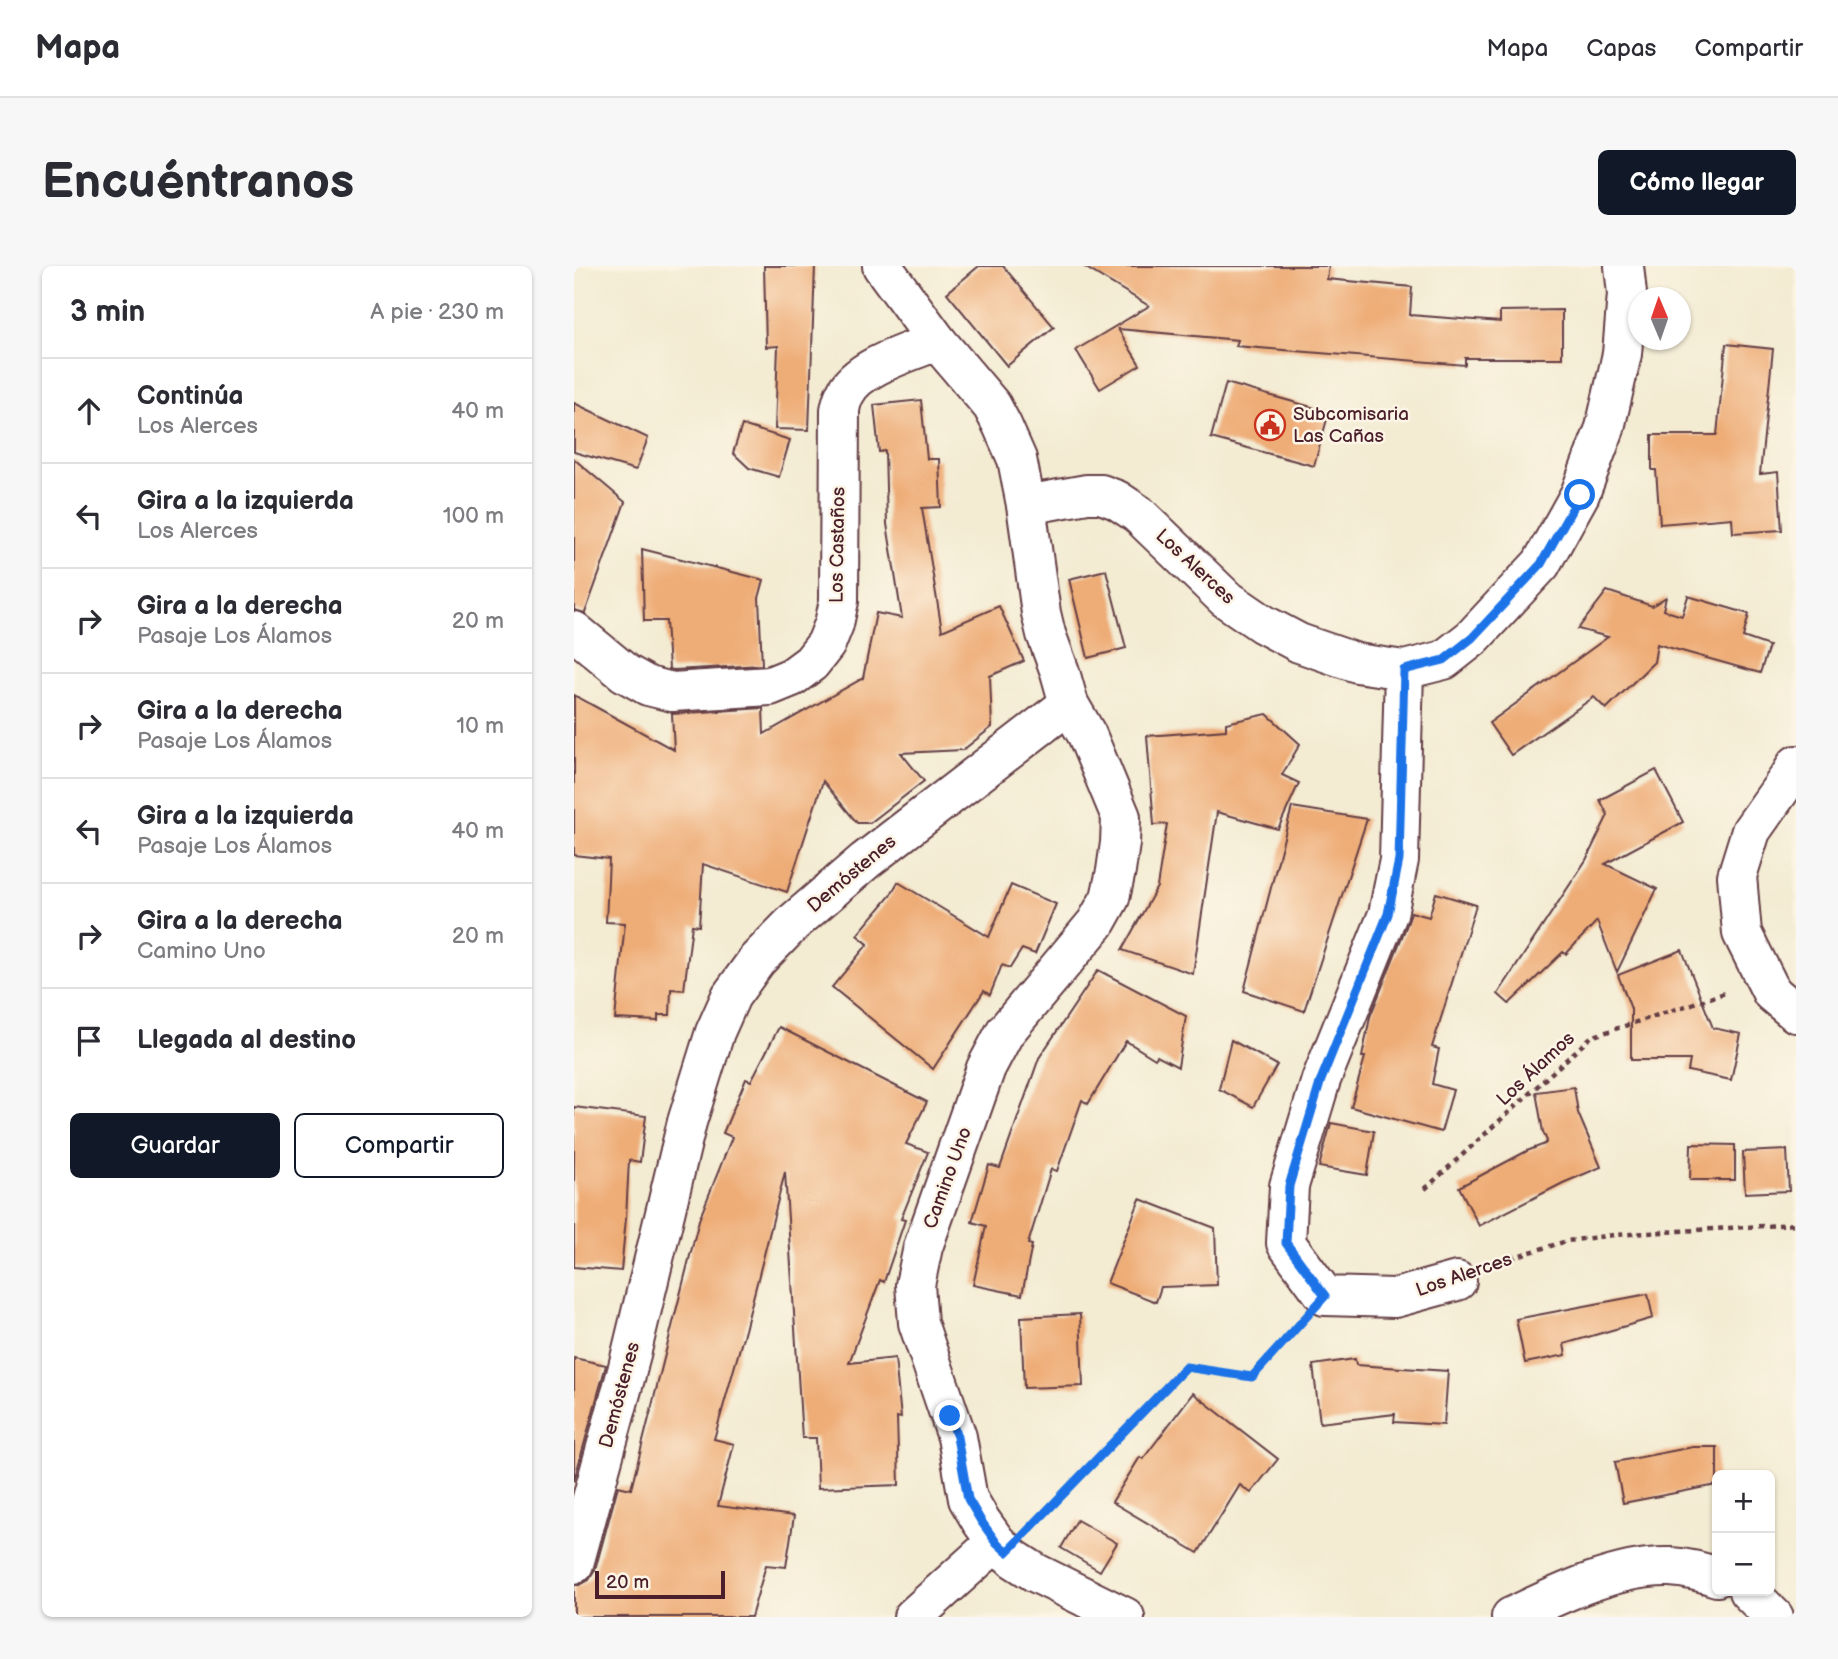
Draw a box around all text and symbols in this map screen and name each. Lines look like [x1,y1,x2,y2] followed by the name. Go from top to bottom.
[35,28,120,68] text: Mapa
[1487,34,1548,63] text: Mapa
[1586,34,1656,63] text: Capas
[1694,34,1803,63] text: Compartir
[1598,150,1796,215] button: Cómo llegar
[42,153,354,212] text: Encuéntranos
[1628,287,1691,350] north arrow
[70,294,145,330] text: 3 min
[370,298,504,326] text: A pie · 230 m
[137,381,244,412] text: Continúa
[70,392,108,430] icon: ahead
[451,397,504,425] text: 40 m
[1293,403,1409,448] place label: Subcomisaria Las Cañas
[1253,408,1287,442] public building icon: Subcomisaria Las Cañas
[137,412,258,440] text: Los Alerces
[1564,479,1595,510] route start
[137,486,354,517] text: Gira a la izquierda
[825,487,851,603] street label: Los Castaños
[70,497,108,535] icon: left
[443,502,504,530] text: 100 m
[137,517,258,545] text: Los Alerces
[1151,525,1239,609] street label: Los Alerces
[137,591,343,622] text: Gira a la derecha
[70,602,108,640] icon: right
[452,607,504,635] text: 20 m
[137,622,332,650] text: Pasaje Los Álamos
[137,696,343,727] text: Gira a la derecha
[70,707,108,745] icon: right
[456,712,504,740] text: 10 m
[137,727,332,755] text: Pasaje Los Álamos
[137,801,354,832] text: Gira a la izquierda
[70,812,108,850] icon: left
[451,817,504,845] text: 40 m
[803,830,901,918] street label: Demóstenes
[137,832,332,860] text: Pasaje Los Álamos
[137,906,343,937] text: Gira a la derecha
[70,917,108,955] icon: right
[452,922,504,950] text: 20 m
[137,937,266,965] text: Camino Uno
[70,1022,108,1060] icon: arrive
[137,1025,356,1056] text: Llegada al destino
[1492,1026,1580,1111] street label: Los Álamos
[70,1113,280,1178] button: Guardar
[294,1113,504,1178] button: Compartir
[919,1124,977,1232] street label: Camino Uno
[1413,1248,1515,1302] street label: Los Alerces
[595,1340,645,1450] street label: Demóstenes
[934,1400,965,1431] route end
[1712,1470,1775,1596] map controls
[1712,1470,1775,1533] button: +
[1712,1533,1775,1596] button: −
[595,1568,724,1600] scale bar
[606,1571,649,1594] text: 20 m

